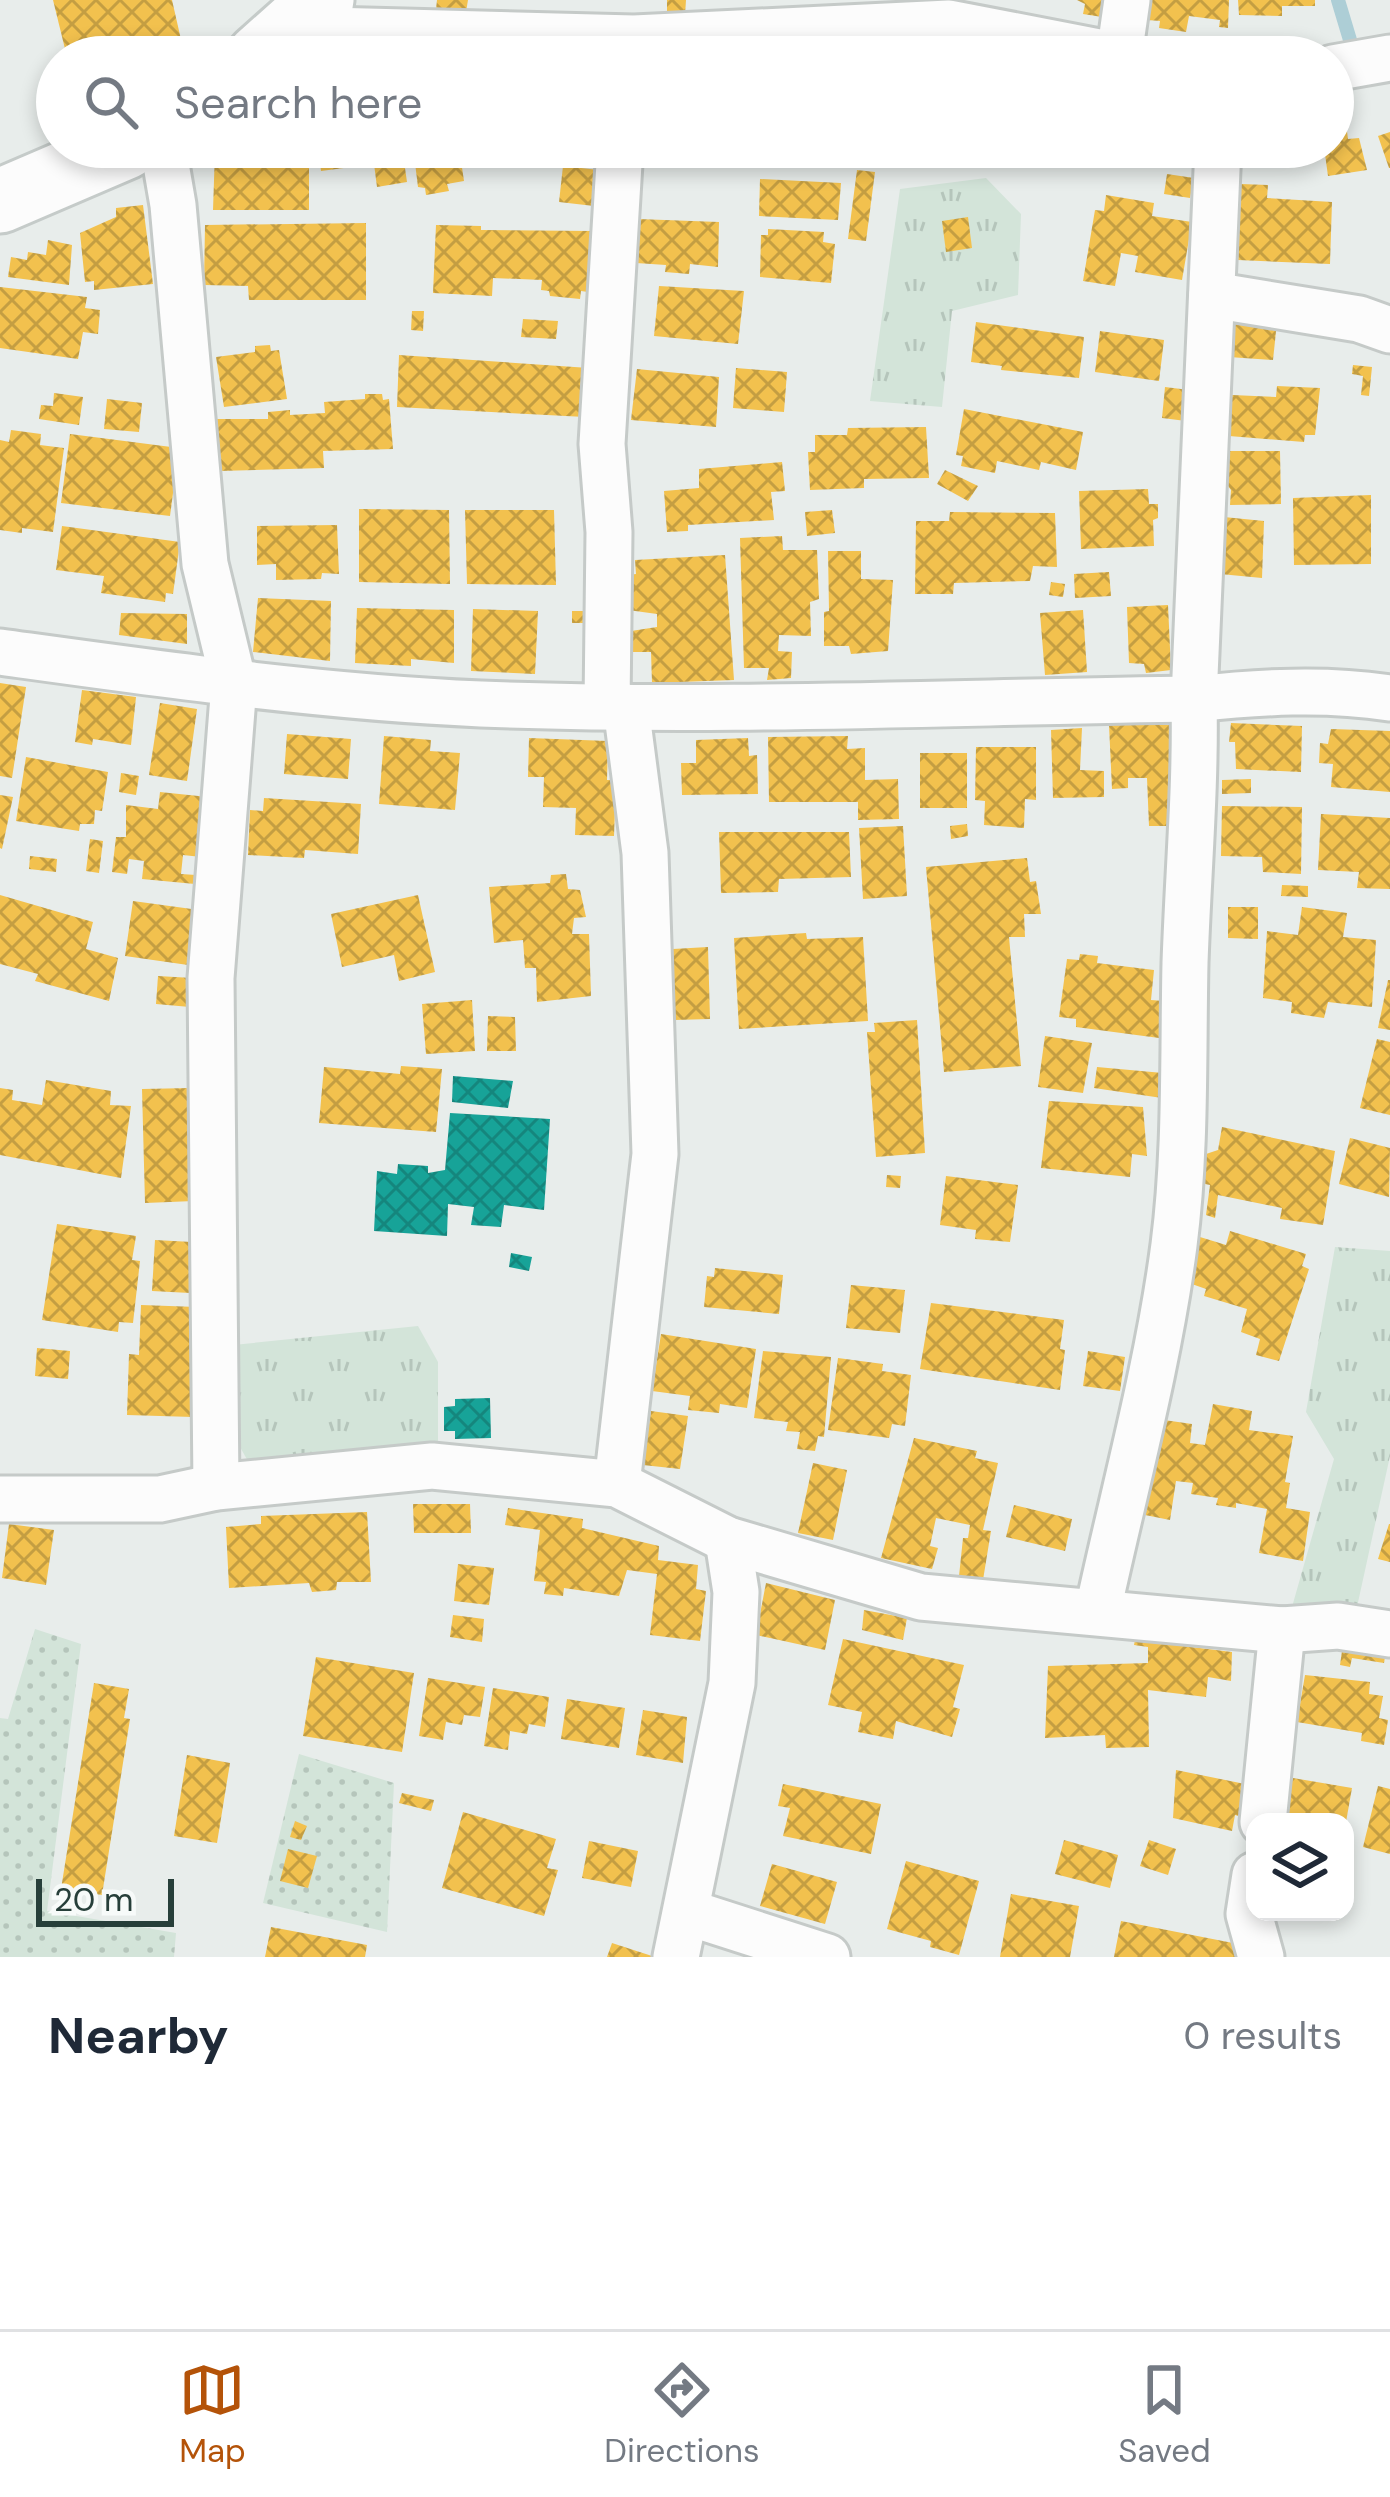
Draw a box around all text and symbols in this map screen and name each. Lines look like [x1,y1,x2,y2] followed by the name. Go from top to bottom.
[36,36,1354,168] search box
[78,69,144,135] icon: search
[174,73,422,132] text: Search here
[1246,1813,1354,1921] map controls
[1246,1813,1354,1921] button: layers
[36,1873,174,1926] scale bar
[54,1878,133,1921] text: 20 m
[48,2002,229,2069] text: Nearby
[1184,2010,1342,2061] text: 0 results
[179,2357,246,2472] tab: Map
[604,2357,760,2472] tab: Directions
[1118,2357,1211,2472] tab: Saved

